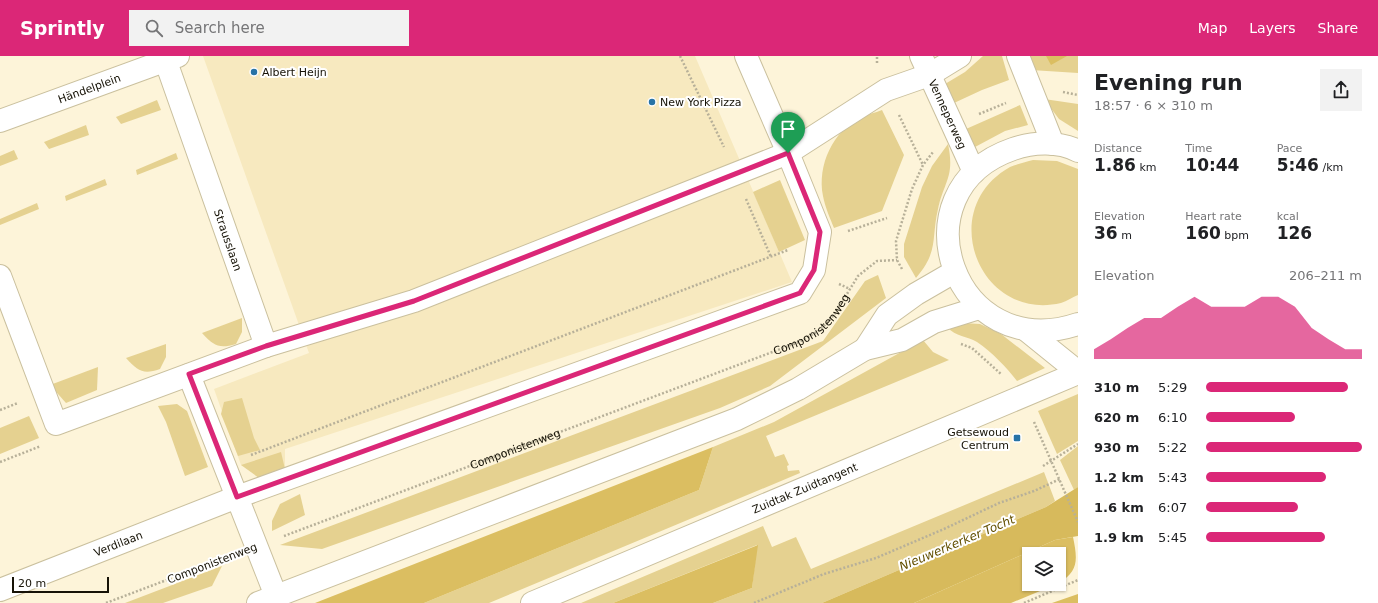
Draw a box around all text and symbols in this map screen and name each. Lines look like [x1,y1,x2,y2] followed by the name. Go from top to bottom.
[129,10,409,46] search box
[20,17,105,39] text: Sprintly
[143,17,165,39] icon: search
[175,19,265,37] text: Search here
[1198,20,1227,36] text: Map
[1249,20,1296,36] text: Layers
[1318,20,1358,36] text: Share
[262,66,327,79] place label: Albert Heijn
[249,67,259,77] marker: Albert Heijn
[1320,69,1362,111] button: share
[1094,70,1243,95] text: Evening run
[56,72,123,106] street label: Händelplein
[926,77,969,151] street label: Venneperweg
[660,96,742,109] place label: New York Pizza
[647,97,657,107] marker: New York Pizza
[1094,98,1213,113] text: 18:57 · 6 × 310 m
[771,112,805,153] pin
[777,118,799,140] icon: arrive
[1094,142,1142,155] text: Distance
[1185,142,1212,155] text: Time
[1277,142,1302,155] text: Pace
[1094,155,1136,175] text: 1.86
[1185,155,1239,175] text: 10:44
[1277,155,1319,175] text: 5:46
[1136,161,1157,174] text: km
[1319,161,1343,174] text: /km
[211,208,244,273] street label: Strausslaan
[1094,210,1145,223] text: Elevation
[1185,210,1242,223] text: Heart rate
[1277,210,1299,223] text: kcal
[1094,223,1118,243] text: 36
[1185,223,1221,243] text: 160
[1277,223,1312,243] text: 126
[1118,229,1132,242] text: m
[1221,229,1249,242] text: bpm
[1094,268,1154,283] text: Elevation
[1289,268,1362,283] text: 206–211 m
[772,292,852,358] street label: Componistenweg
[1094,380,1139,395] text: 310 m
[1158,380,1187,395] text: 5:29
[1094,410,1139,425] text: 620 m
[1158,410,1187,425] text: 6:10
[468,426,562,472] street label: Componistenweg
[947,426,1009,452] place label: Getsewoud Centrum
[1012,433,1022,443] marker: Getsewoud Centrum
[1094,440,1139,455] text: 930 m
[1158,440,1187,455] text: 5:22
[750,460,860,517] street label: Zuidtak Zuidtangent
[1094,470,1144,485] text: 1.2 km
[1158,470,1187,485] text: 5:43
[1094,500,1144,515] text: 1.6 km
[1158,500,1187,515] text: 6:07
[897,512,1018,574] water label: Nieuwerkerker Tocht
[92,529,145,560] street label: Verdilaan
[1094,530,1144,545] text: 1.9 km
[1158,530,1187,545] text: 5:45
[165,540,259,587] street label: Componistenweg
[1022,547,1066,591] map controls
[1022,547,1066,591] button: layers
[12,575,109,594] scale bar
[18,577,46,590] text: 20 m

